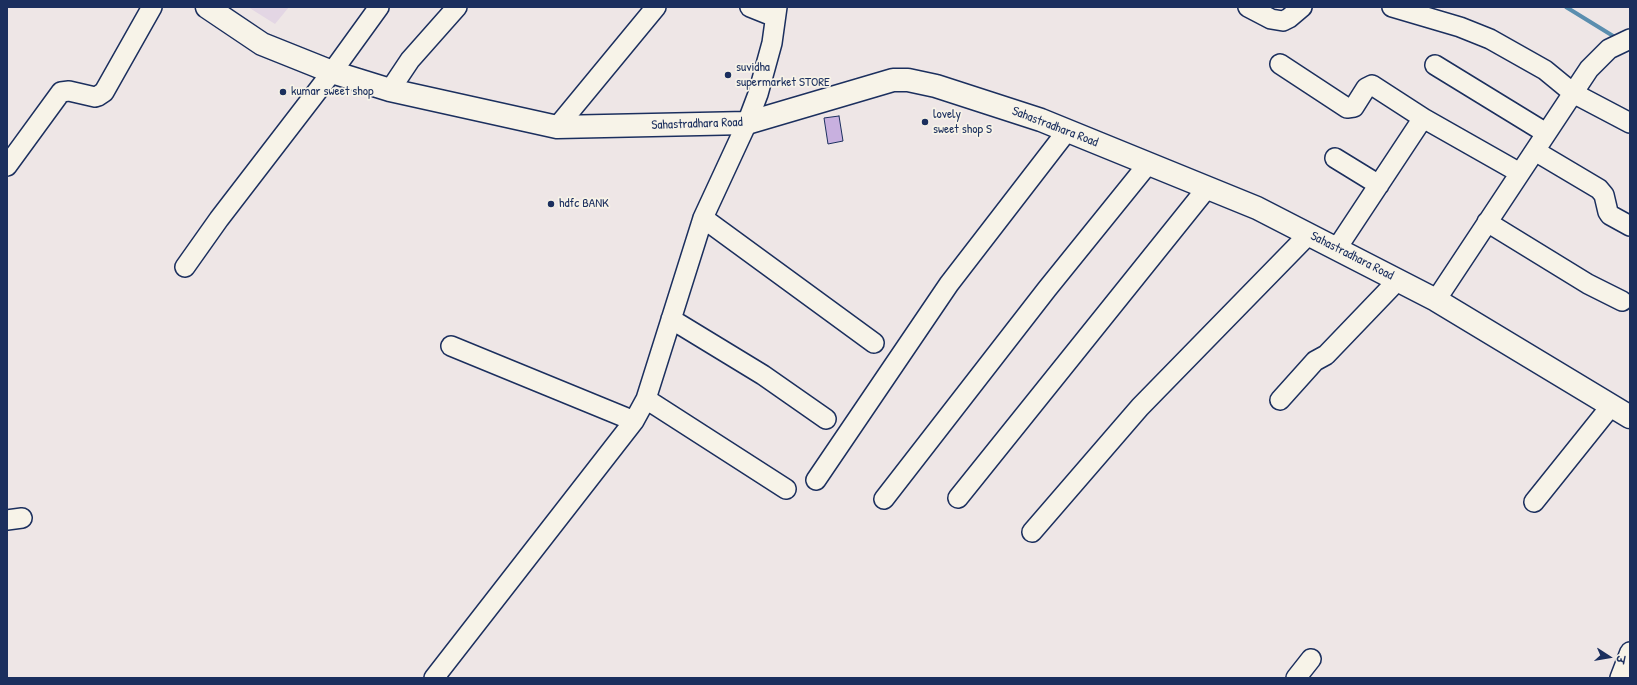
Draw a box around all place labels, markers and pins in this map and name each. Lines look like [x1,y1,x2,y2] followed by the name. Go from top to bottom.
[736,60,830,91] place label: suvidha supermarket STORE
[723,70,733,80] marker: suvidha supermarket STORE
[291,84,374,100] place label: kumar sweet shop
[278,87,288,97] marker: kumar sweet shop
[933,107,992,138] place label: lovely sweet shop S
[920,117,930,127] marker: lovely sweet shop S
[559,196,609,212] place label: hdfc BANK
[546,199,556,209] marker: hdfc BANK

